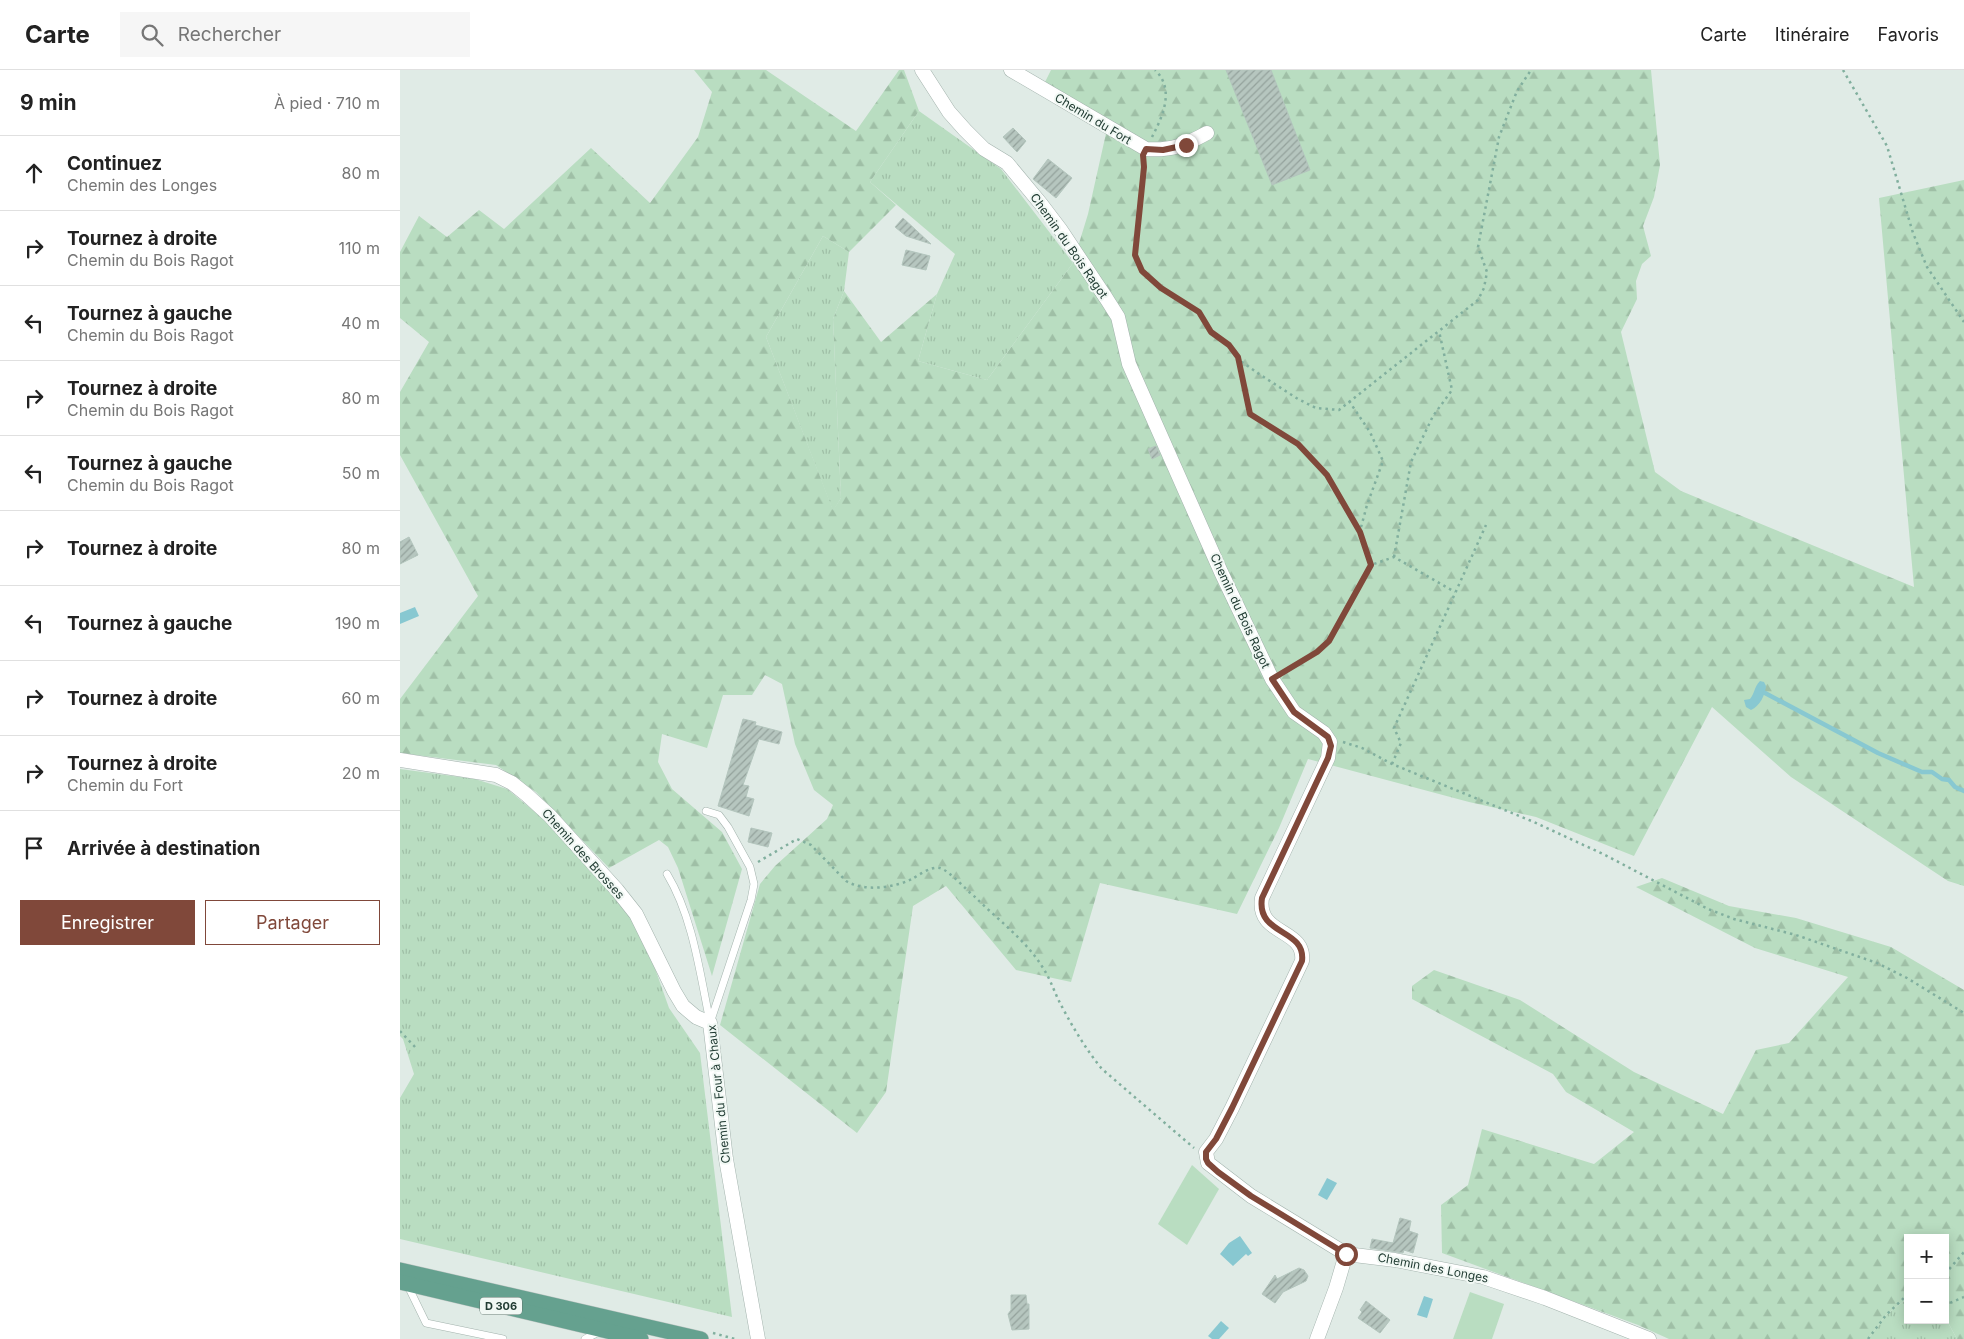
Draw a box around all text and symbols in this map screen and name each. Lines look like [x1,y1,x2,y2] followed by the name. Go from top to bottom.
[120,12,470,57] search box
[25,20,90,49] text: Carte
[138,21,166,49] icon: search
[178,23,281,46] text: Rechercher
[1700,24,1747,45] text: Carte
[1775,24,1849,45] text: Itinéraire
[1877,24,1939,45] text: Favoris
[20,90,77,115] text: 9 min
[1052,90,1134,147] street label: Chemin du Fort
[274,93,380,113] text: À pied · 710 m
[1175,134,1198,157] route end
[67,152,162,175] text: Continuez
[20,159,48,187] icon: ahead
[341,163,380,183] text: 80 m
[67,175,217,195] text: Chemin des Longes
[1027,190,1111,301] street label: Chemin du Bois Ragot
[67,227,217,250] text: Tournez à droite
[20,234,48,262] icon: right
[338,238,380,258] text: 110 m
[67,250,234,270] text: Chemin du Bois Ragot
[67,302,232,325] text: Tournez à gauche
[20,309,48,337] icon: left
[341,313,380,333] text: 40 m
[67,325,234,345] text: Chemin du Bois Ragot
[67,377,217,400] text: Tournez à droite
[20,384,48,412] icon: right
[341,388,380,408] text: 80 m
[67,400,234,420] text: Chemin du Bois Ragot
[67,452,232,475] text: Tournez à gauche
[20,459,48,487] icon: left
[342,463,380,483] text: 50 m
[67,475,234,495] text: Chemin du Bois Ragot
[20,534,48,562] icon: right
[67,537,217,560] text: Tournez à droite
[341,538,380,558] text: 80 m
[1207,551,1274,671] street label: Chemin du Bois Ragot
[20,609,48,637] icon: left
[67,612,232,635] text: Tournez à gauche
[335,613,380,633] text: 190 m
[20,684,48,712] icon: right
[67,687,217,710] text: Tournez à droite
[341,688,380,708] text: 60 m
[67,752,217,775] text: Tournez à droite
[20,759,48,787] icon: right
[342,763,380,783] text: 20 m
[67,775,183,795] text: Chemin du Fort
[539,805,628,902] street label: Chemin des Brosses
[20,834,48,862] icon: arrive
[67,837,260,860] text: Arrivée à destination
[20,900,195,945] button: Enregistrer
[205,900,380,945] button: Partager
[704,1023,733,1164] street label: Chemin du Four à Chaux
[1904,1234,1949,1324] map controls
[1904,1234,1949,1279] button: +
[1335,1243,1358,1266] route start
[1376,1249,1490,1286] street label: Chemin des Longes
[1904,1279,1949,1324] button: −
[480,1298,522,1314] road number: D 306

